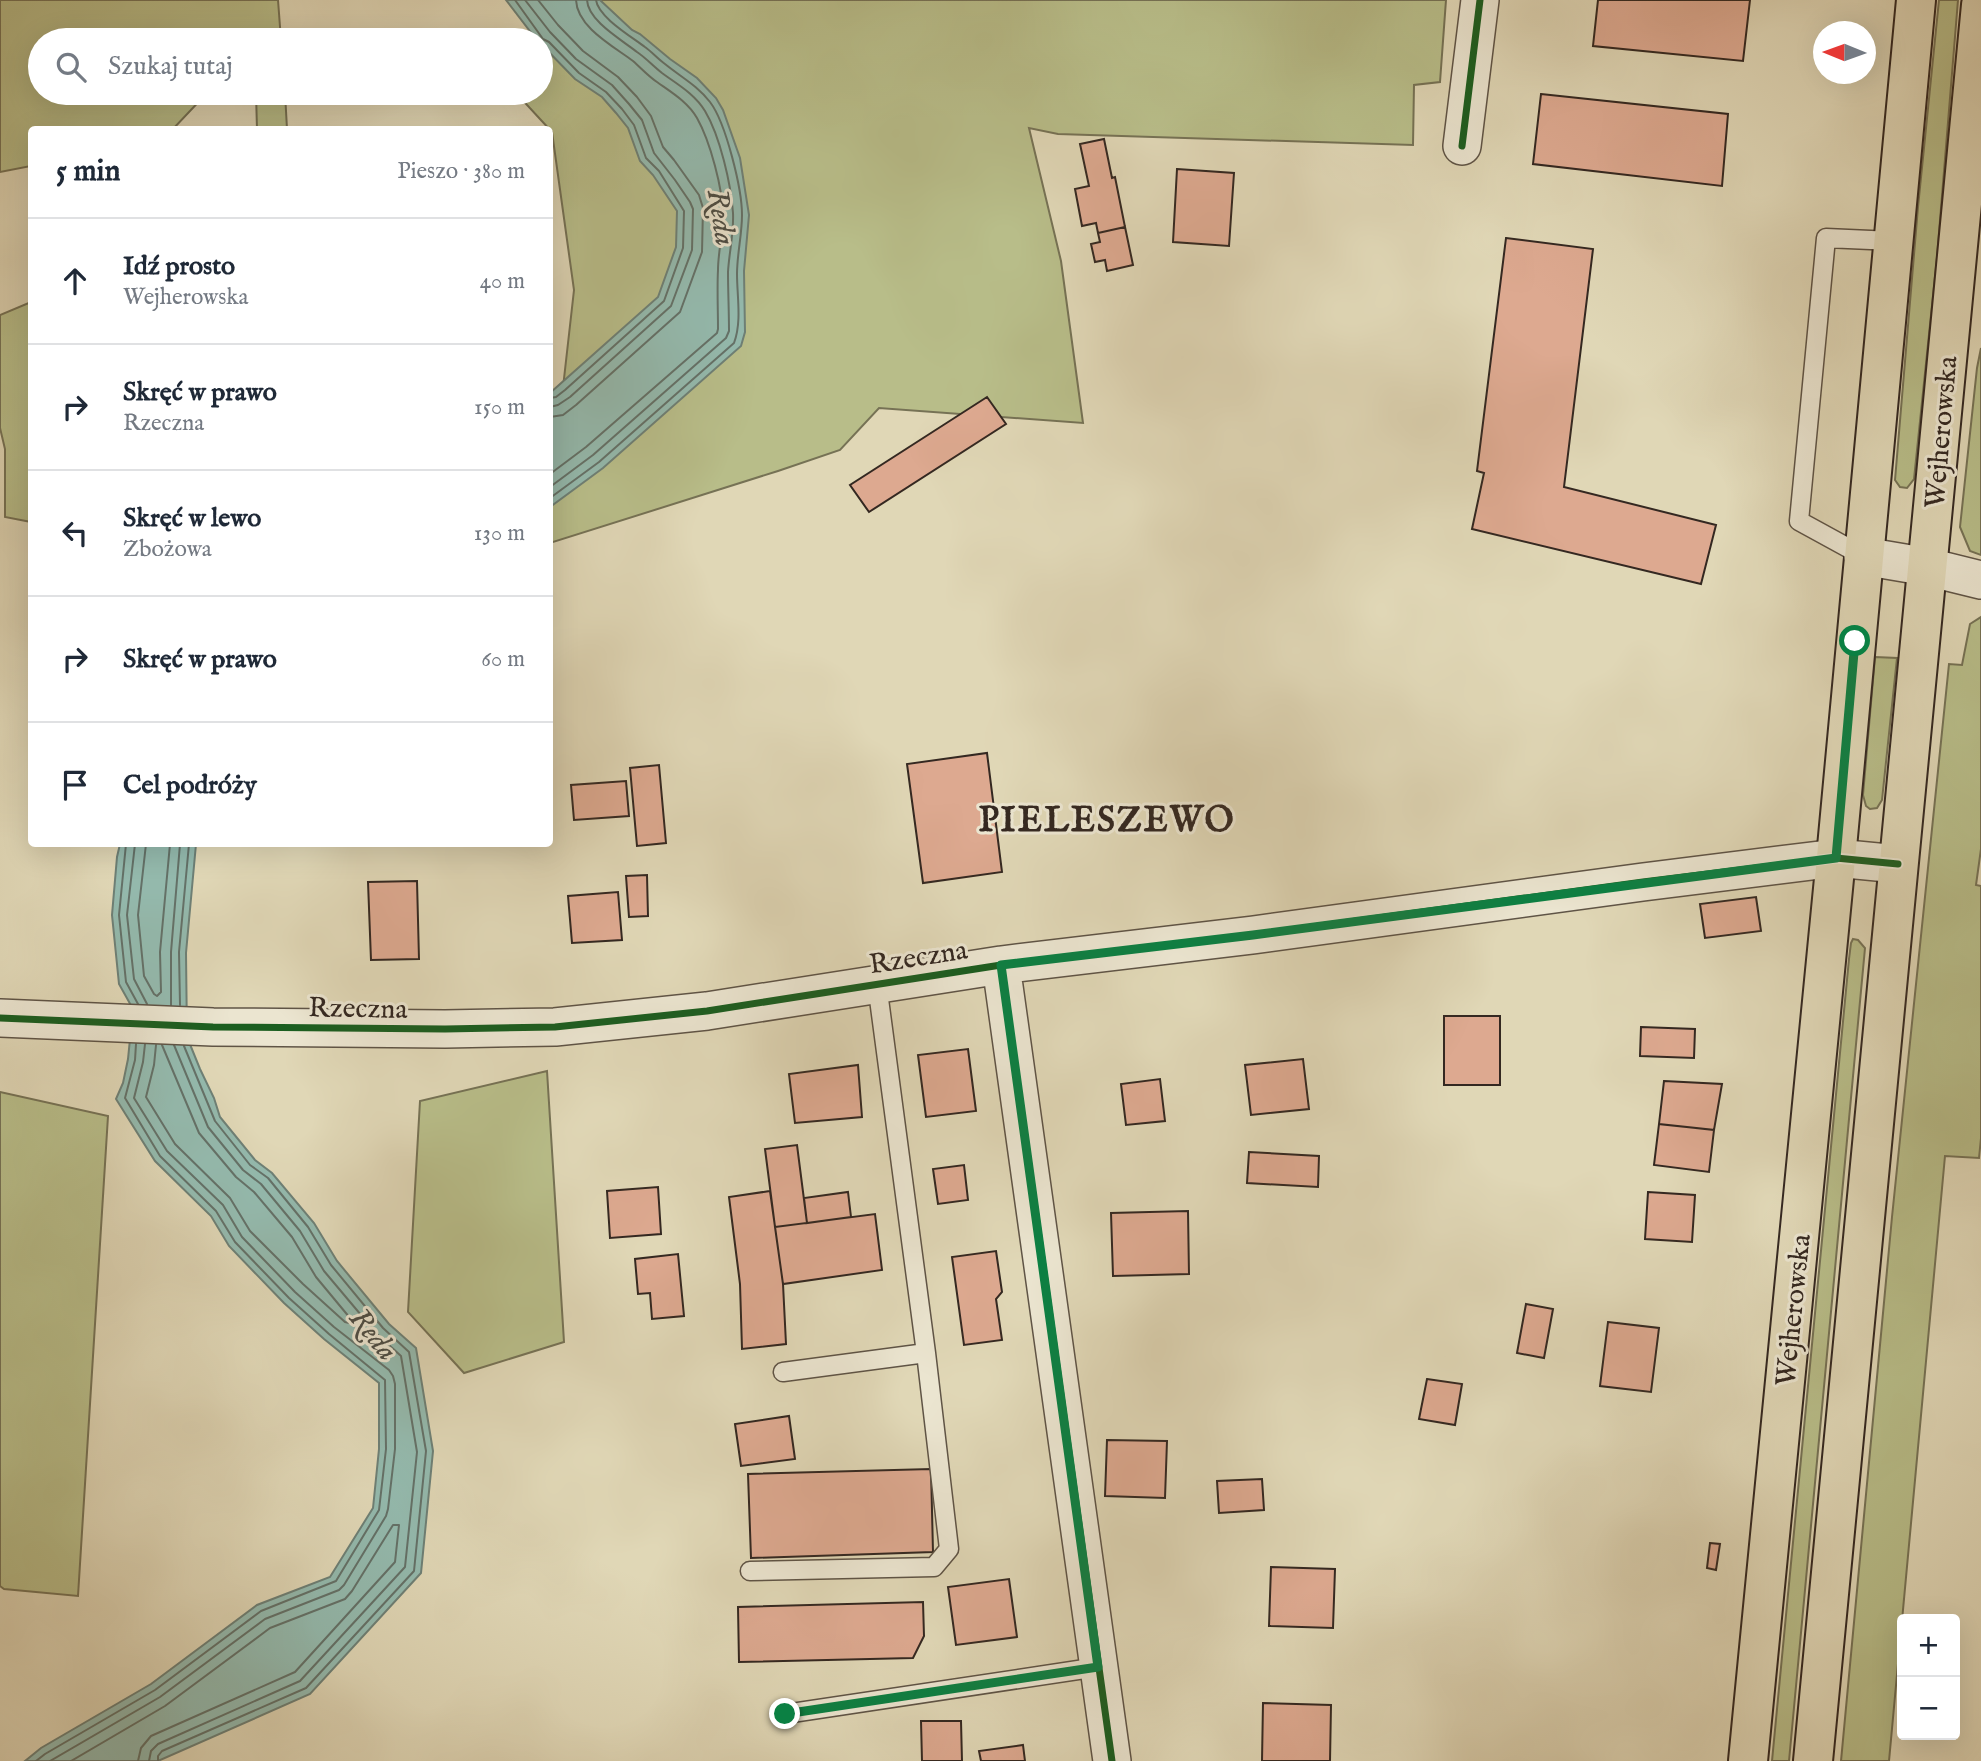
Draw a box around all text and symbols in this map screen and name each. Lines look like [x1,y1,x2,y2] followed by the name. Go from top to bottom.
[1813,21,1876,84] north arrow
[28,28,553,105] search box
[52,48,90,86] icon: search
[108,50,233,83] text: Szukaj tutaj
[56,153,121,191] text: 5 min
[397,157,525,186] text: Pieszo · 380 m
[697,186,743,248] water label: Reda
[123,250,235,283] text: Idź prosto
[56,262,94,300] icon: ahead
[480,267,525,296] text: 40 m
[123,283,249,312] text: Wejherowska
[1918,354,1967,510] street label: Wejherowska
[123,376,277,409] text: Skręć w prawo
[56,388,94,426] icon: right
[474,393,525,422] text: 150 m
[123,409,204,438] text: Rzeczna
[123,502,261,535] text: Skręć w lewo
[56,514,94,552] icon: left
[474,519,525,548] text: 130 m
[123,535,212,564] text: Zbożowa
[1839,625,1870,656] route start
[56,640,94,678] icon: right
[123,643,277,676] text: Skręć w prawo
[481,645,525,674] text: 60 m
[56,766,94,804] icon: arrive
[123,769,257,802] text: Cel podróży
[978,799,1236,844] district label: PIELESZEWO
[867,933,971,983] street label: Rzeczna
[308,991,409,1028] street label: Rzeczna
[1769,1232,1820,1388] street label: Wejherowska
[340,1301,405,1369] water label: Reda
[1897,1614,1960,1740] map controls
[1897,1614,1960,1677] button: +
[1897,1677,1960,1740] button: −
[769,1698,800,1729] route end

